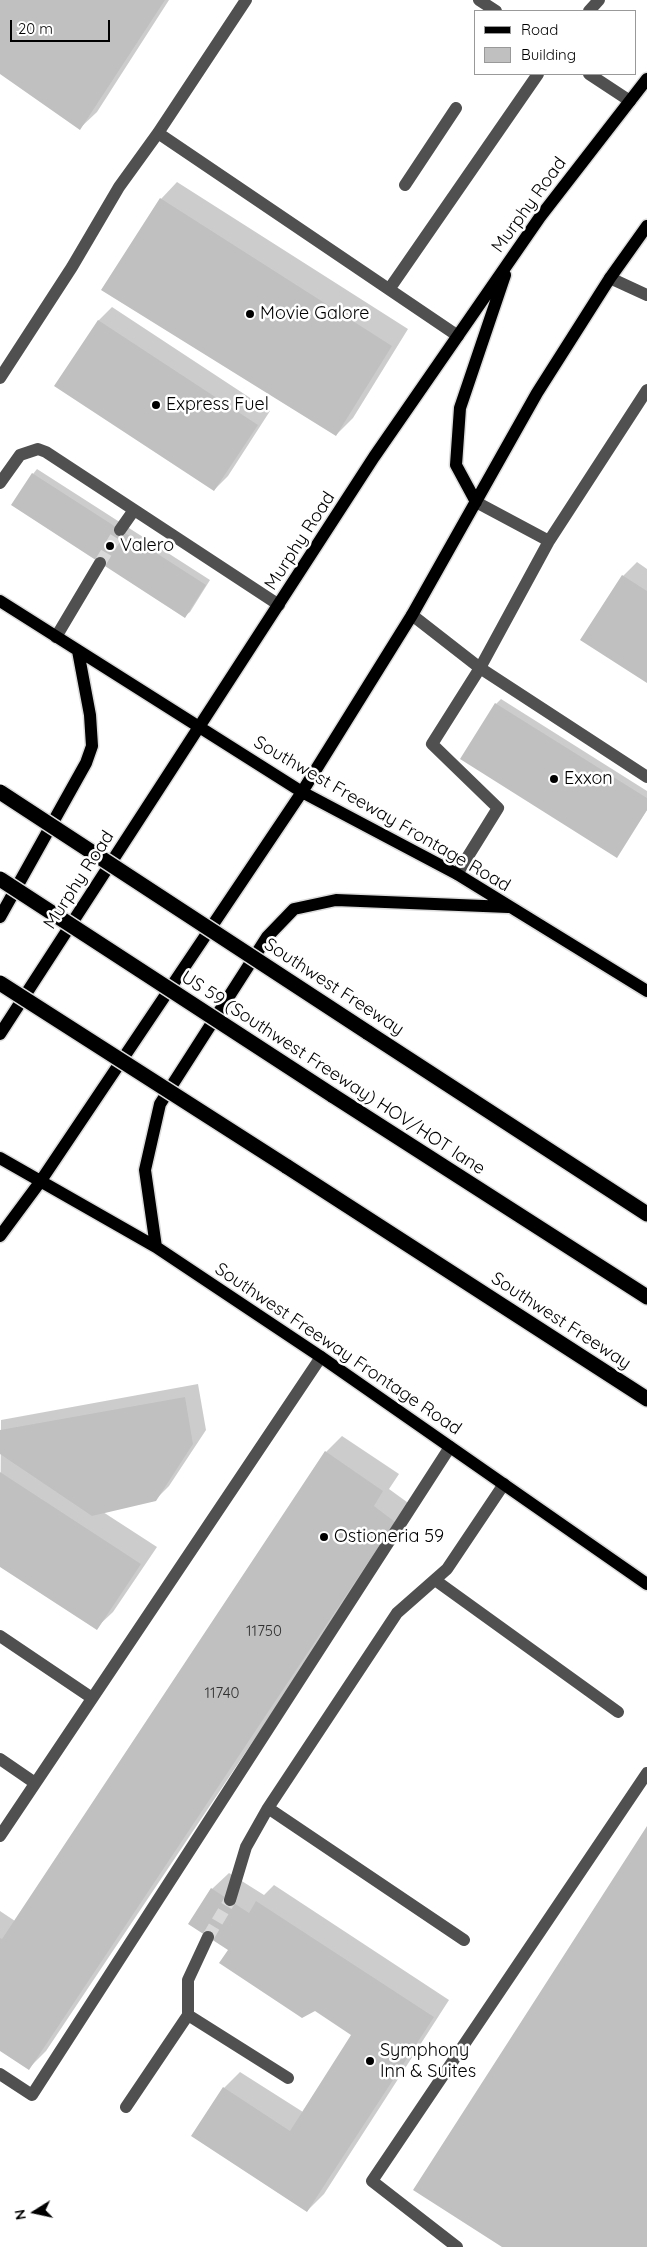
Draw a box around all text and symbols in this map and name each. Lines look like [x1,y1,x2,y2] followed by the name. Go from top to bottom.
[12,10,112,42] scale bar
[474,10,637,75] legend
[18,19,53,38] text: 20 m
[521,20,558,39] text: Road
[521,45,576,64] text: Building
[487,153,571,257] street label: Murphy Road
[260,303,369,325] place label: Movie Galore
[244,308,256,320] marker: Movie Galore
[166,394,269,416] place label: Express Fuel
[150,399,162,411] marker: Express Fuel
[260,488,340,594] street label: Murphy Road
[120,535,174,557] place label: Valero
[104,540,116,552] marker: Valero
[250,731,514,897] street label: Southwest Freeway Frontage Road
[564,768,613,790] place label: Exxon
[548,773,560,785] marker: Exxon
[39,827,119,933] street label: Murphy Road
[260,934,408,1040] street label: Southwest Freeway
[177,966,489,1180] street label: US 59 (Southwest Freeway) HOV/HOT lane
[211,1258,465,1440] street label: Southwest Freeway Frontage Road
[487,1268,635,1374] street label: Southwest Freeway
[334,1526,444,1548] place label: Ostioneria 59
[318,1531,330,1543] marker: Ostioneria 59
[246,1622,282,1640] house number: 11750
[204,1684,240,1702] house number: 11740
[380,2040,476,2082] place label: Symphony Inn & Suites
[364,2055,376,2067] marker: Symphony Inn & Suites
[10,2187,60,2237] north arrow
[10,2208,30,2221] text: N

